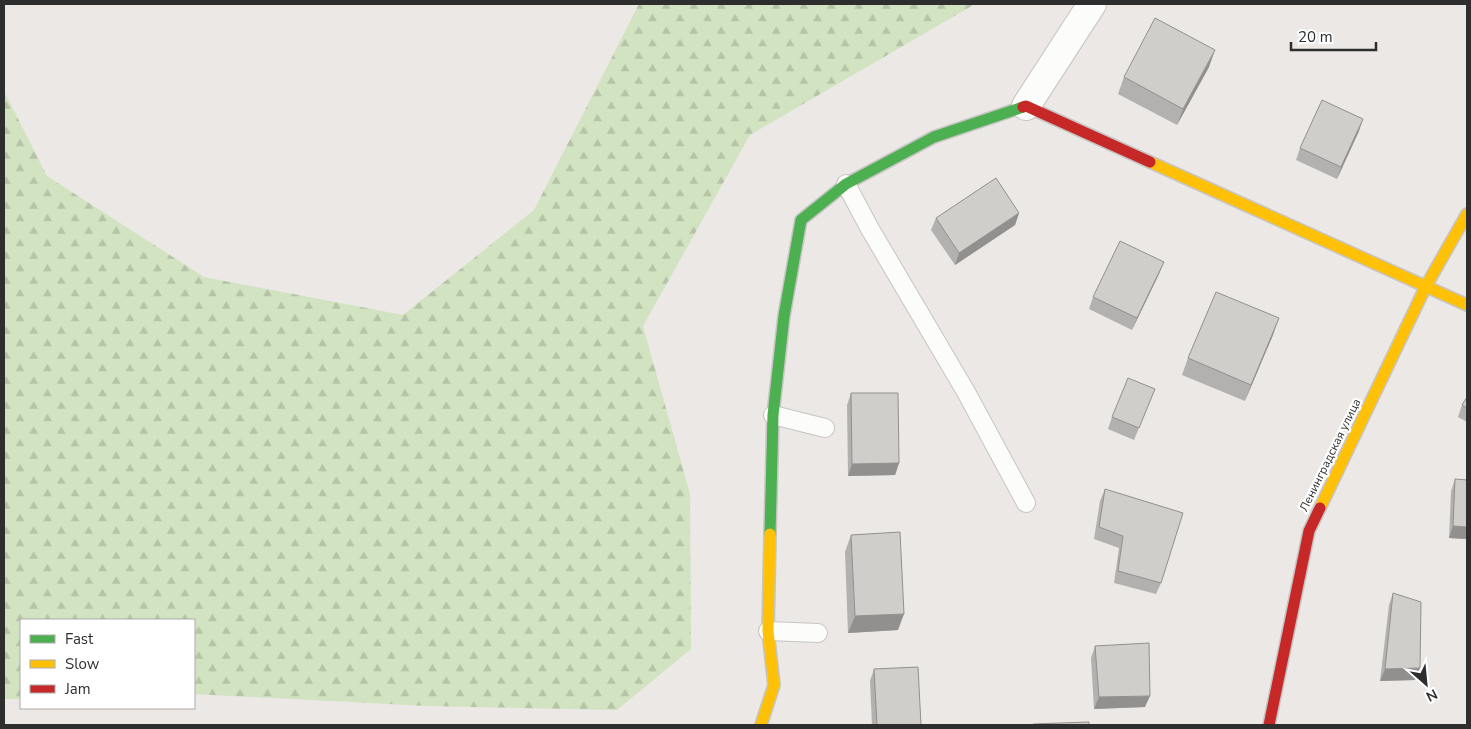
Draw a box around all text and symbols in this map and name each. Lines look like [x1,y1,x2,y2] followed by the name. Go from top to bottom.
[1291,20,1376,52] scale bar
[1298,27,1333,47] text: 20 m
[1296,396,1364,514] street label: Ленинградская улица
[20,619,195,709] legend
[65,629,94,649] text: Fast
[65,654,100,674] text: Slow
[1401,659,1451,709] north arrow
[64,679,91,699] text: Jam
[1423,684,1441,706] text: N

